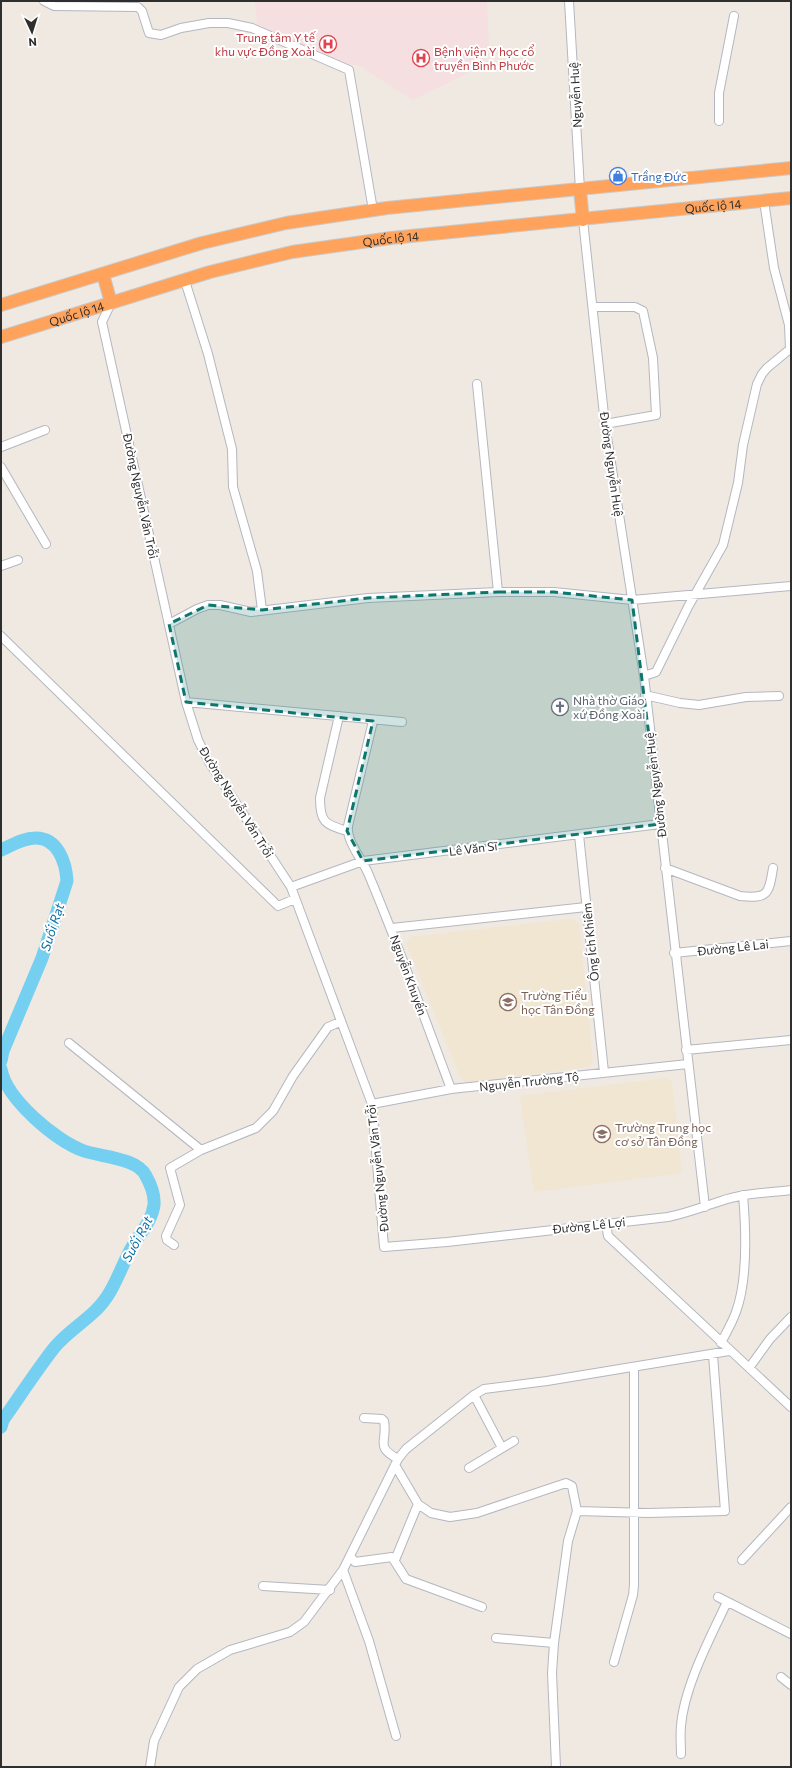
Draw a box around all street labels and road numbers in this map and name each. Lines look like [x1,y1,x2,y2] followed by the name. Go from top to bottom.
[566,62,584,128] street label: Nguyễn Huệ
[684,196,742,216] street label: Quốc lộ 14
[362,228,420,249] street label: Quốc lộ 14
[47,298,106,329] street label: Quốc lộ 14
[598,410,626,517] street label: Đường Nguyễn Huệ
[121,431,161,560] street label: Đường Nguyễn Văn Trỗi
[642,732,668,839] street label: Đường Nguyễn Huệ
[197,743,277,860] street label: Đường Nguyễn Văn Trỗi
[448,838,499,858] street label: Lê Văn Sĩ
[579,902,601,982] street label: Ông Ích Khiêm
[388,933,430,1017] street label: Nguyễn Khuyến
[696,936,769,958] street label: Đường Lê Lai
[479,1069,579,1093] street label: Nguyễn Trường Tộ
[363,1104,391,1233] street label: Đường Nguyễn Văn Trỗi
[551,1214,626,1236] street label: Đường Lê Lợi

